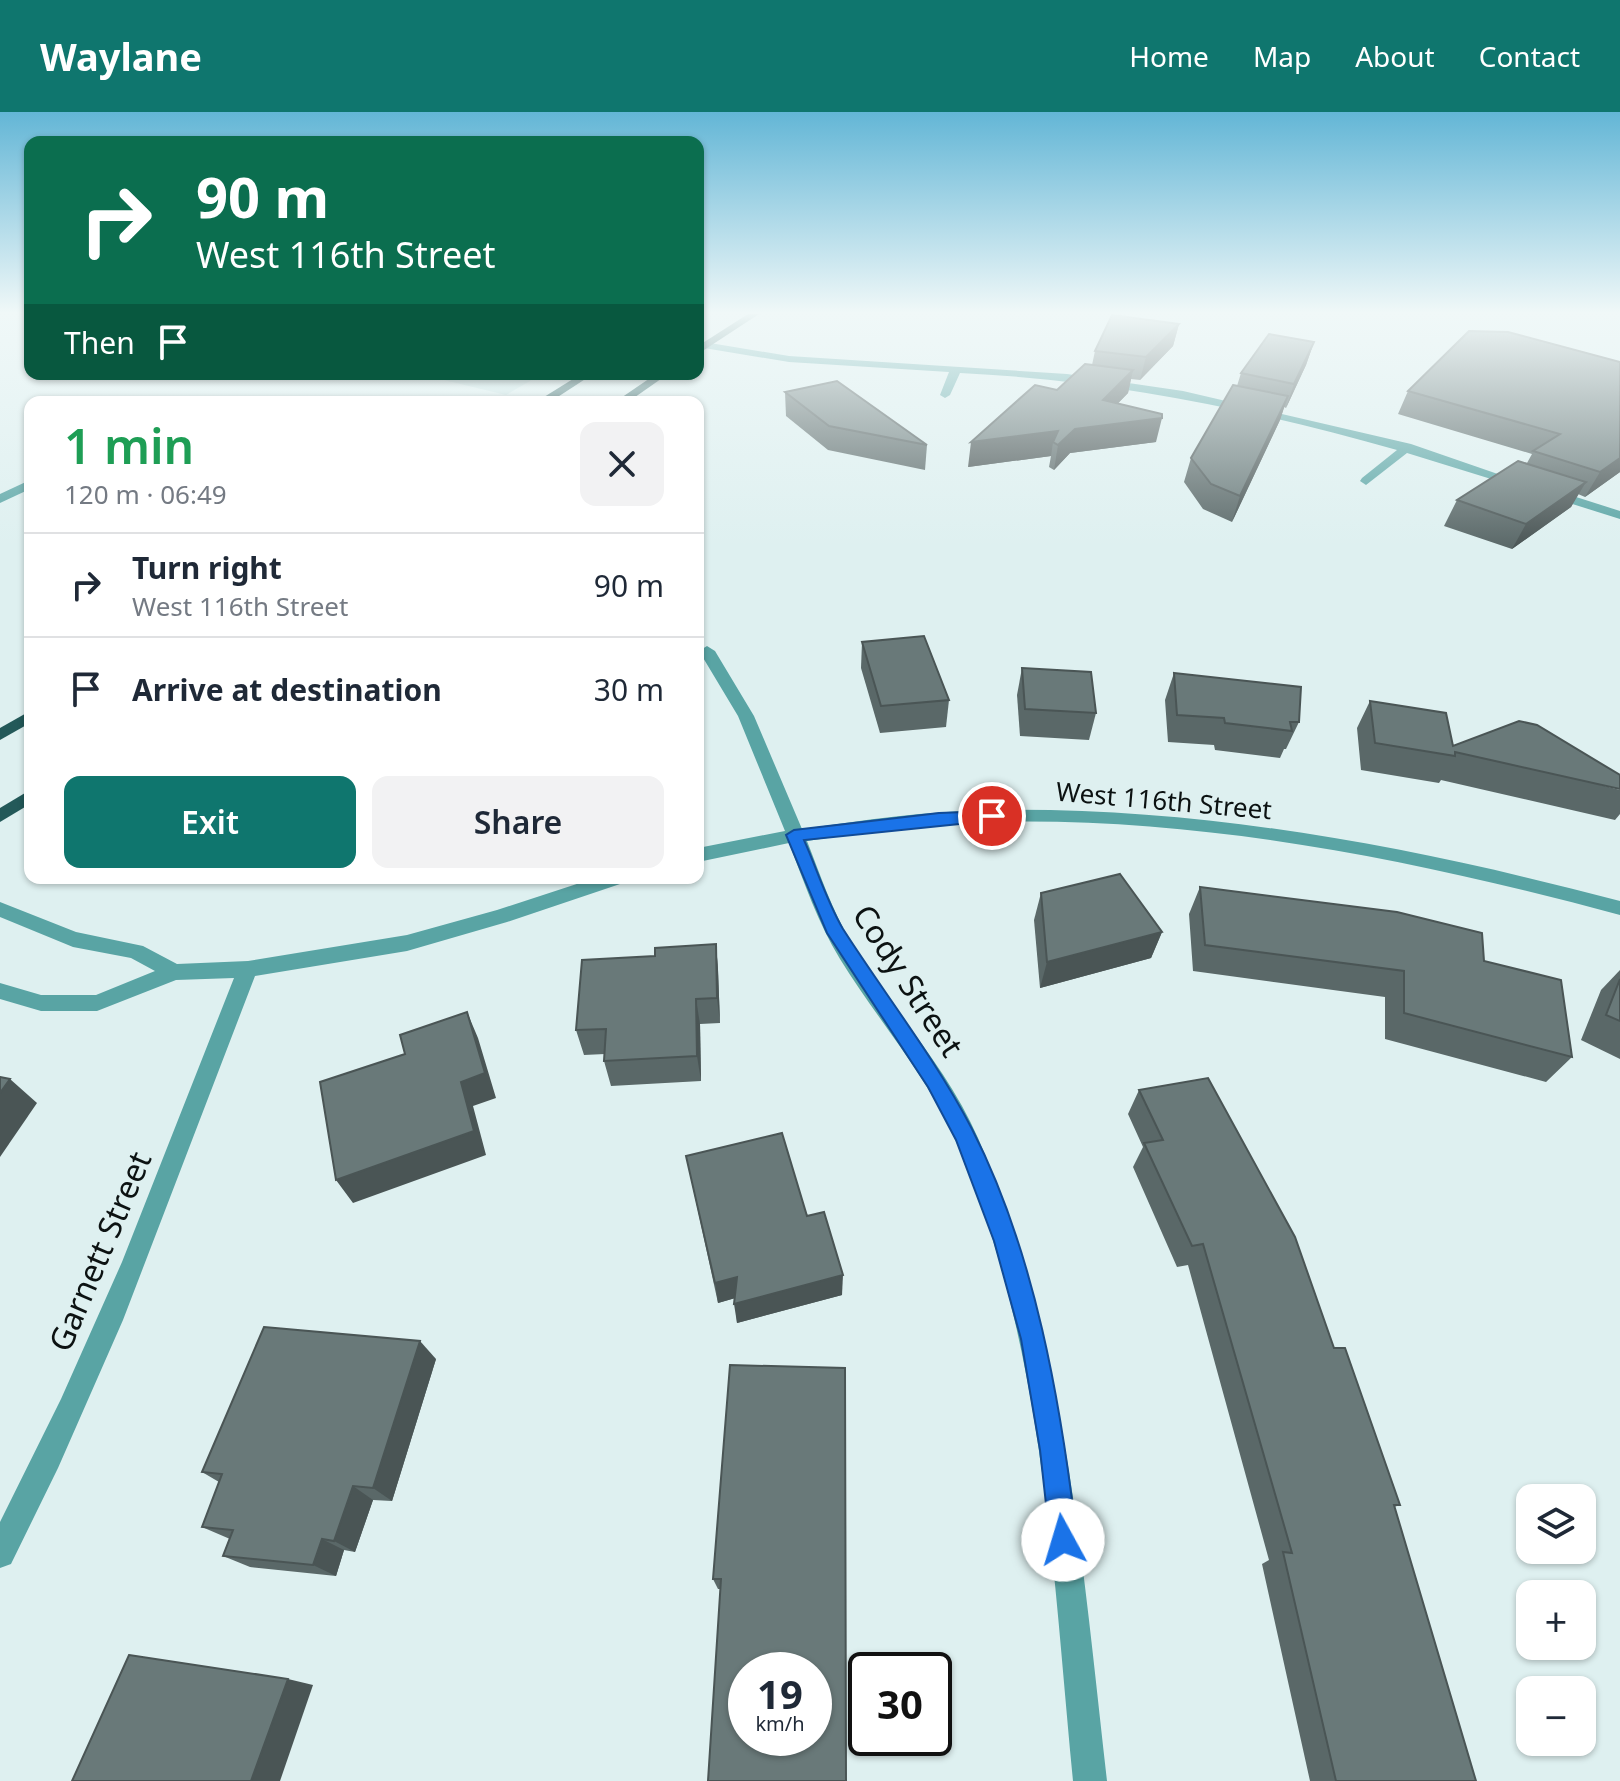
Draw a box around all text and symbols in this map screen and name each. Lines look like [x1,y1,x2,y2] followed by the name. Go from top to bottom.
[40,30,202,82] text: Waylane
[1129,37,1209,75] text: Home
[1253,37,1311,75] text: Map
[1355,37,1435,75] text: About
[1479,37,1580,75] text: Contact
[196,158,329,234] text: 90 m
[64,168,168,272] icon: right
[196,230,496,279] text: West 116th Street
[151,320,195,364] icon: arrive
[64,322,135,363] text: Then
[64,413,194,478] text: 1 min
[580,422,664,506] button: close
[64,476,227,512] text: 120 m · 06:49
[132,547,282,588] text: Turn right
[64,563,108,607] icon: right
[594,565,664,606] text: 90 m
[132,588,348,624] text: West 116th Street
[64,667,108,711] icon: arrive
[132,669,442,710] text: Arrive at destination
[594,669,664,710] text: 30 m
[1055,773,1273,827] street label: West 116th Street
[64,776,356,868] button: Exit
[372,776,664,868] button: Share
[958,782,1026,850] pin
[970,794,1014,838] icon: arrive
[844,896,974,1064] street label: Cody Street
[38,1145,160,1357] street label: Garnett Street
[1516,1484,1596,1756] map controls
[1516,1484,1596,1564] button: layers
[1021,1498,1105,1582] position arrow
[1516,1580,1596,1660] button: +
[848,1652,952,1756] speed limit sign: 30
[757,1666,803,1721] text: 19
[1516,1676,1596,1756] button: −
[755,1710,805,1737] text: km/h

